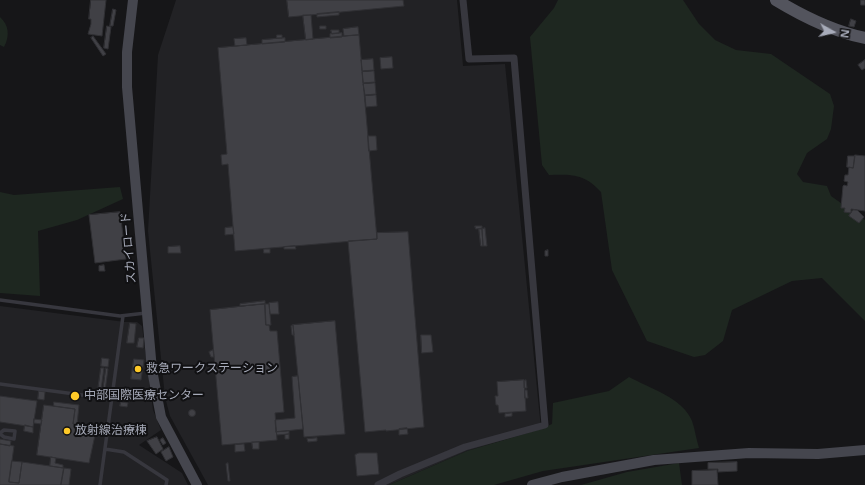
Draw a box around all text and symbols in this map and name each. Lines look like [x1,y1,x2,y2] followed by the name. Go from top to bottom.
[813,12,853,52] north arrow
[837,28,853,39] text: N
[119,212,139,284] street label: スカイロード
[146,362,278,376] place label: 救急ワークステーション
[133,364,143,374] marker: 救急ワークステーション
[84,389,204,403] place label: 中部国際医療センター
[69,390,81,402] marker: 中部国際医療センター
[75,424,147,438] place label: 放射線治療棟
[62,426,72,436] marker: 放射線治療棟

